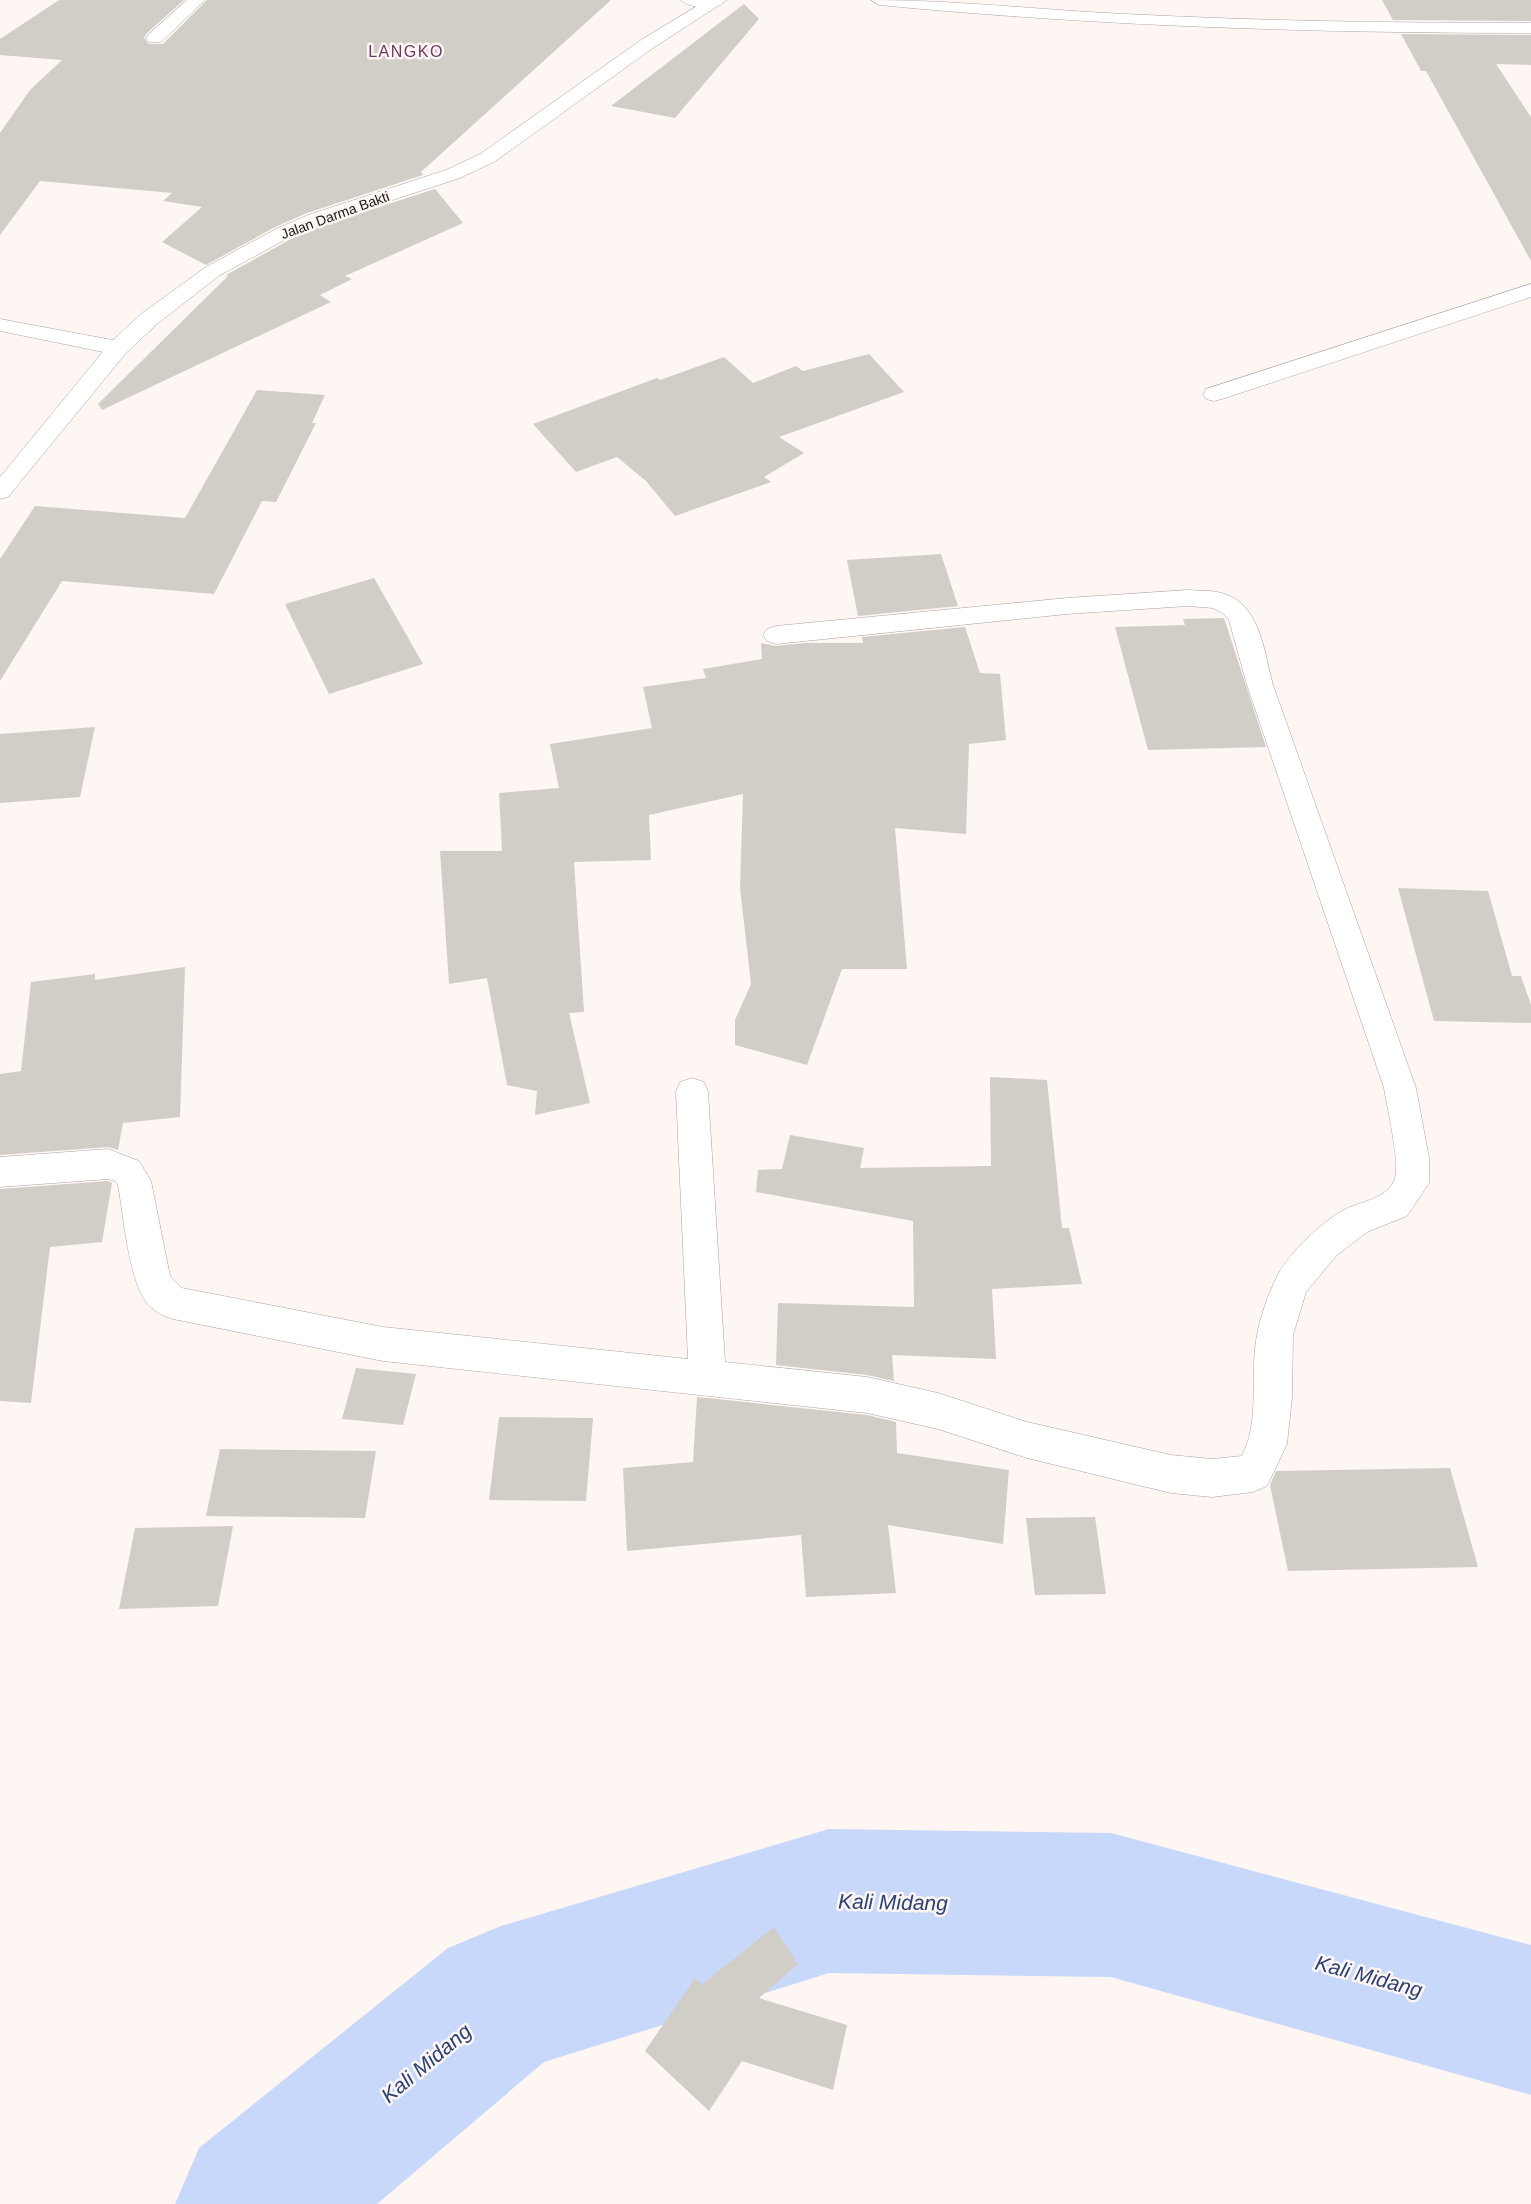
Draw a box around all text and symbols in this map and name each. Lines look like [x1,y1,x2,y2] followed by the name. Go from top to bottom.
[368,43,444,60] district label: LANGKO
[279,188,391,242] street label: Jalan Darma Bakti
[838,1890,948,1914] water label: Kali Midang
[1313,1951,1425,2001] water label: Kali Midang
[377,2019,476,2107] water label: Kali Midang

